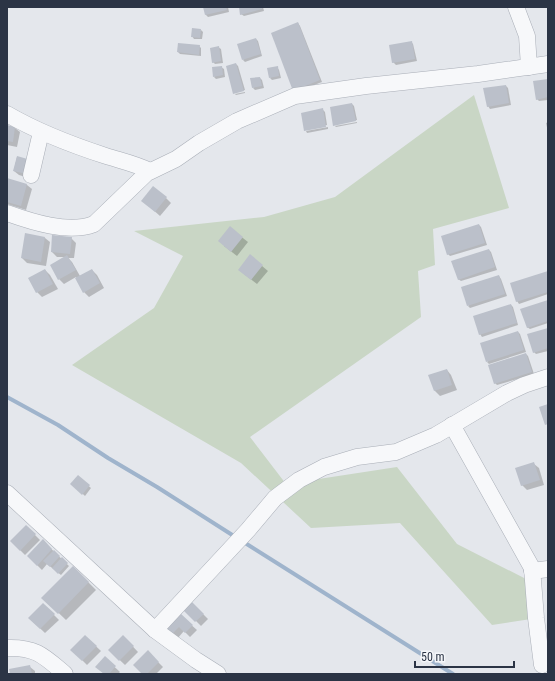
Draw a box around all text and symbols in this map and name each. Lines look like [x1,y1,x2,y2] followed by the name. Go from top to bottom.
[415,643,514,669] scale bar
[421,650,445,664] text: 50 m

